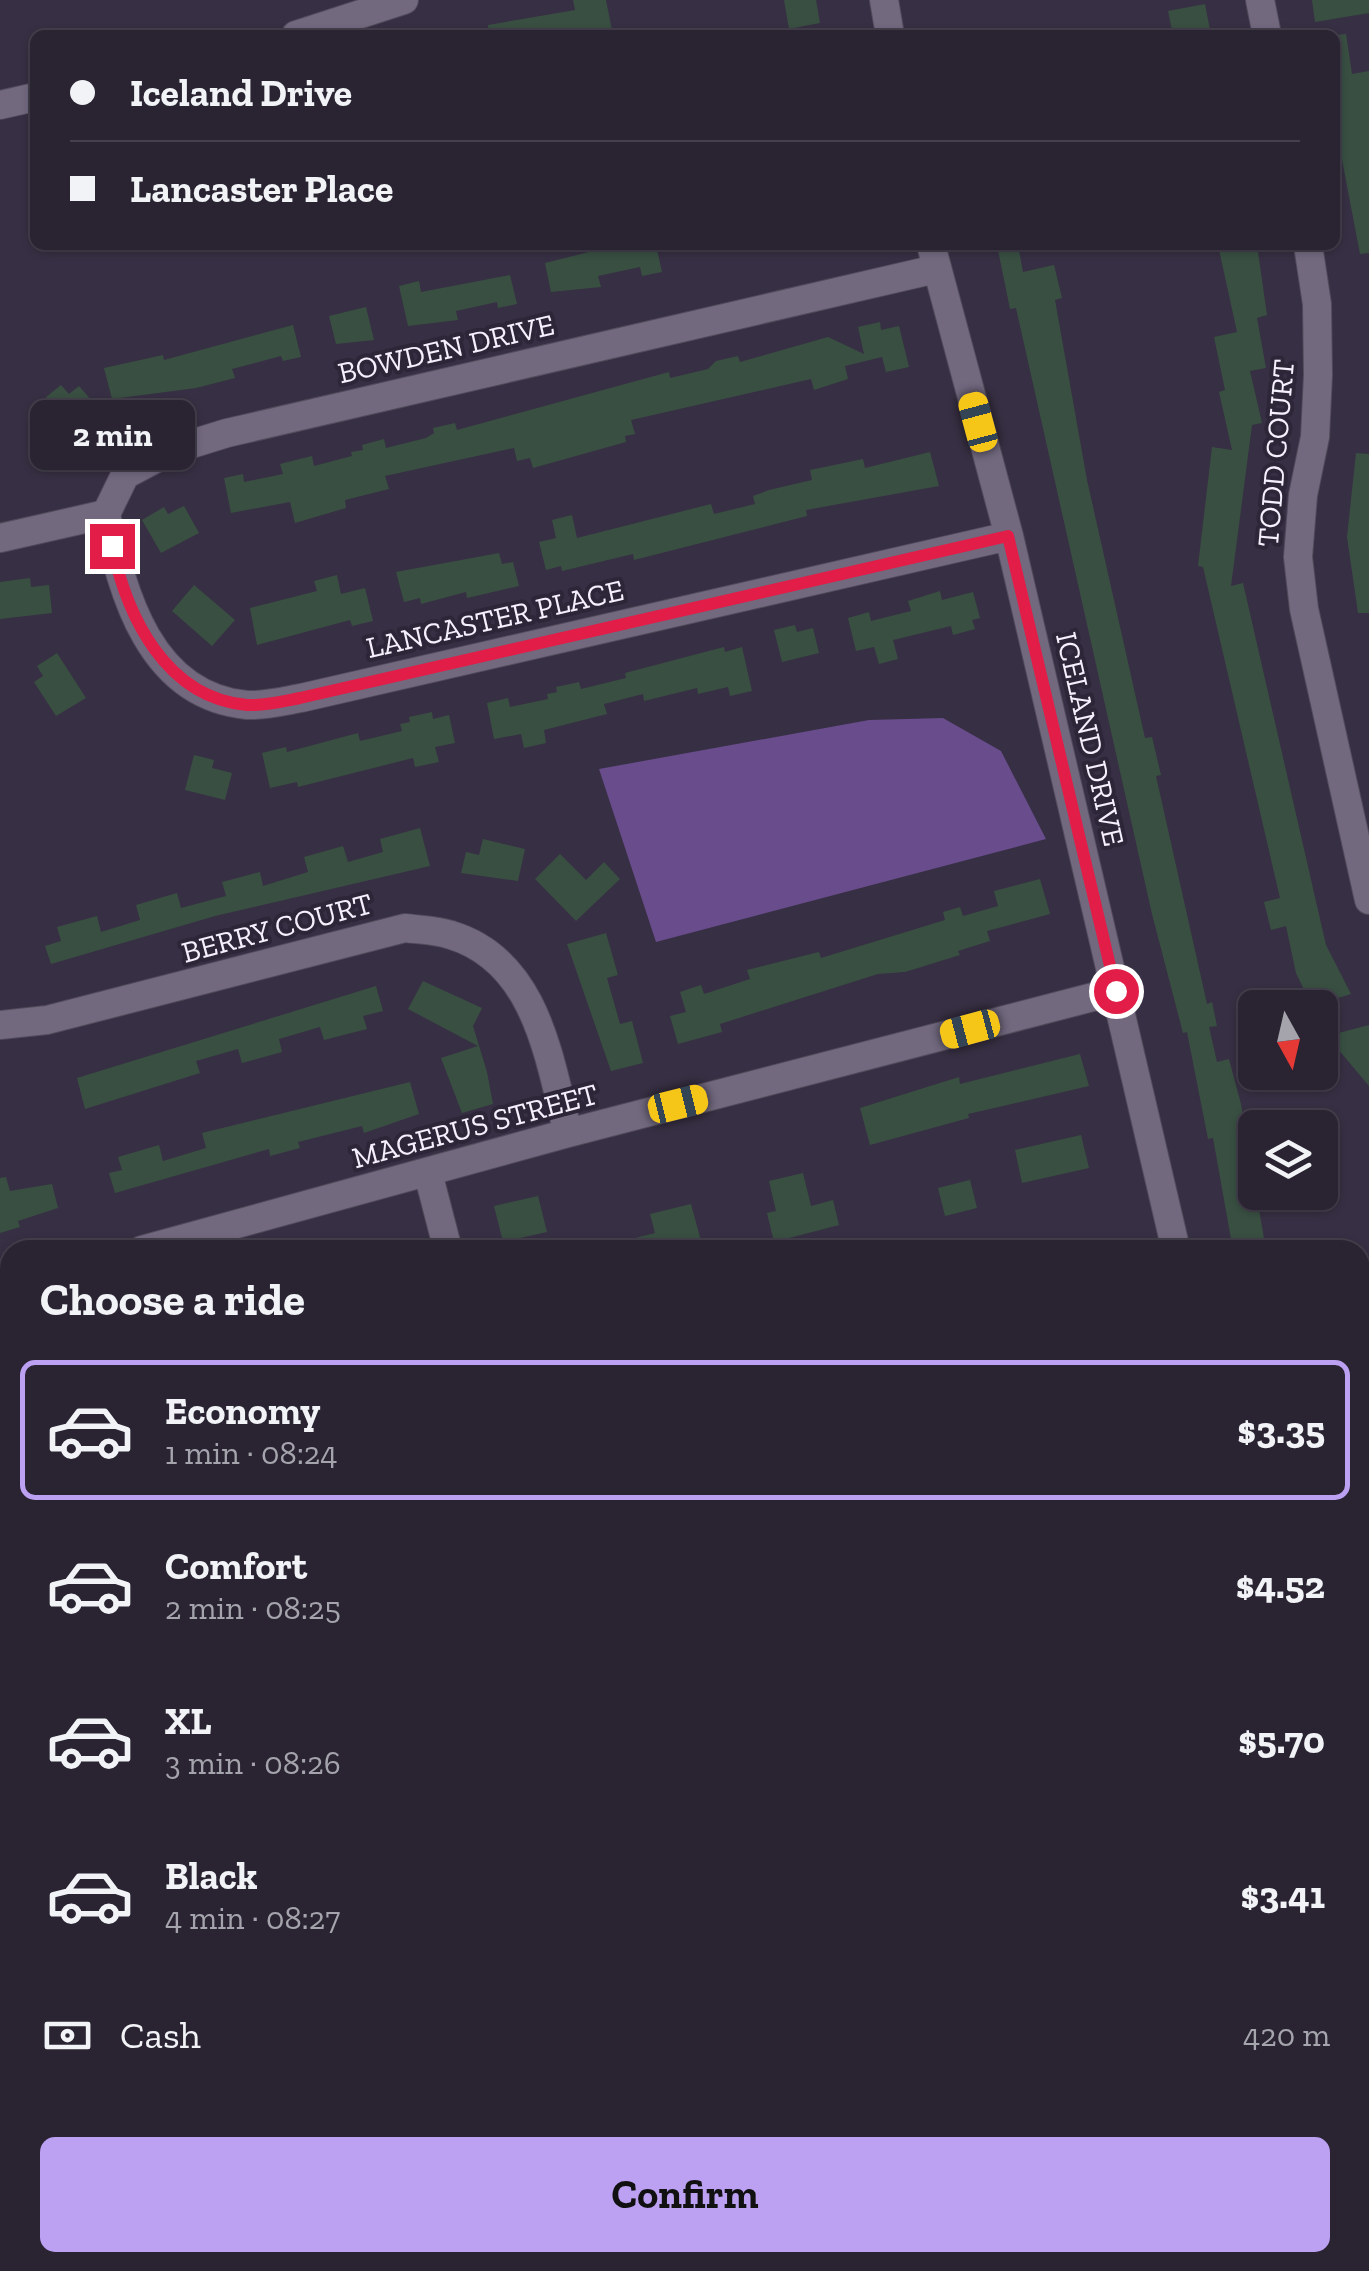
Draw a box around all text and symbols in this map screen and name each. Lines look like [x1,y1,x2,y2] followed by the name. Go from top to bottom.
[130,70,352,116] text: Iceland Drive
[130,166,393,212] text: Lancaster Place
[334,307,558,391] street label: BOWDEN DRIVE
[1250,358,1302,548] street label: TODD COURT
[956,389,1000,455] car
[29,401,194,471] callout: 2 min
[73,416,152,454] text: 2 min
[90,524,135,569] route end
[363,572,627,666] street label: LANCASTER PLACE
[1048,629,1132,849] street label: ICELAND DRIVE
[178,885,376,971] street label: BERRY COURT
[1094,969,1139,1014] route start
[1238,990,1338,1090] north arrow
[1238,990,1338,1210] map controls
[937,1007,1003,1051] car
[348,1076,602,1176] street label: MAGERUS STREET
[645,1082,711,1126] car
[1238,1110,1338,1210] button: layers
[40,1273,305,1327] text: Choose a ride
[45,1385,135,1475] icon: car
[165,1388,320,1434] text: Economy
[1237,1407,1325,1453] text: $3.35
[165,1434,338,1472] text: 1 min · 08:24
[45,1540,135,1630] icon: car
[165,1543,307,1589] text: Comfort
[1236,1562,1325,1608] text: $4.52
[165,1589,341,1627] text: 2 min · 08:25
[45,1695,135,1785] icon: car
[165,1698,212,1744] text: XL
[1238,1717,1325,1763] text: $5.70
[165,1744,341,1782] text: 3 min · 08:26
[45,1850,135,1940] icon: car
[165,1853,258,1899] text: Black
[1240,1872,1325,1918] text: $3.41
[165,1899,340,1937] text: 4 min · 08:27
[40,2008,95,2063] icon: cash
[120,2012,201,2058] text: Cash
[1243,2016,1330,2054] text: 420 m
[40,2137,1330,2252] button: Confirm

